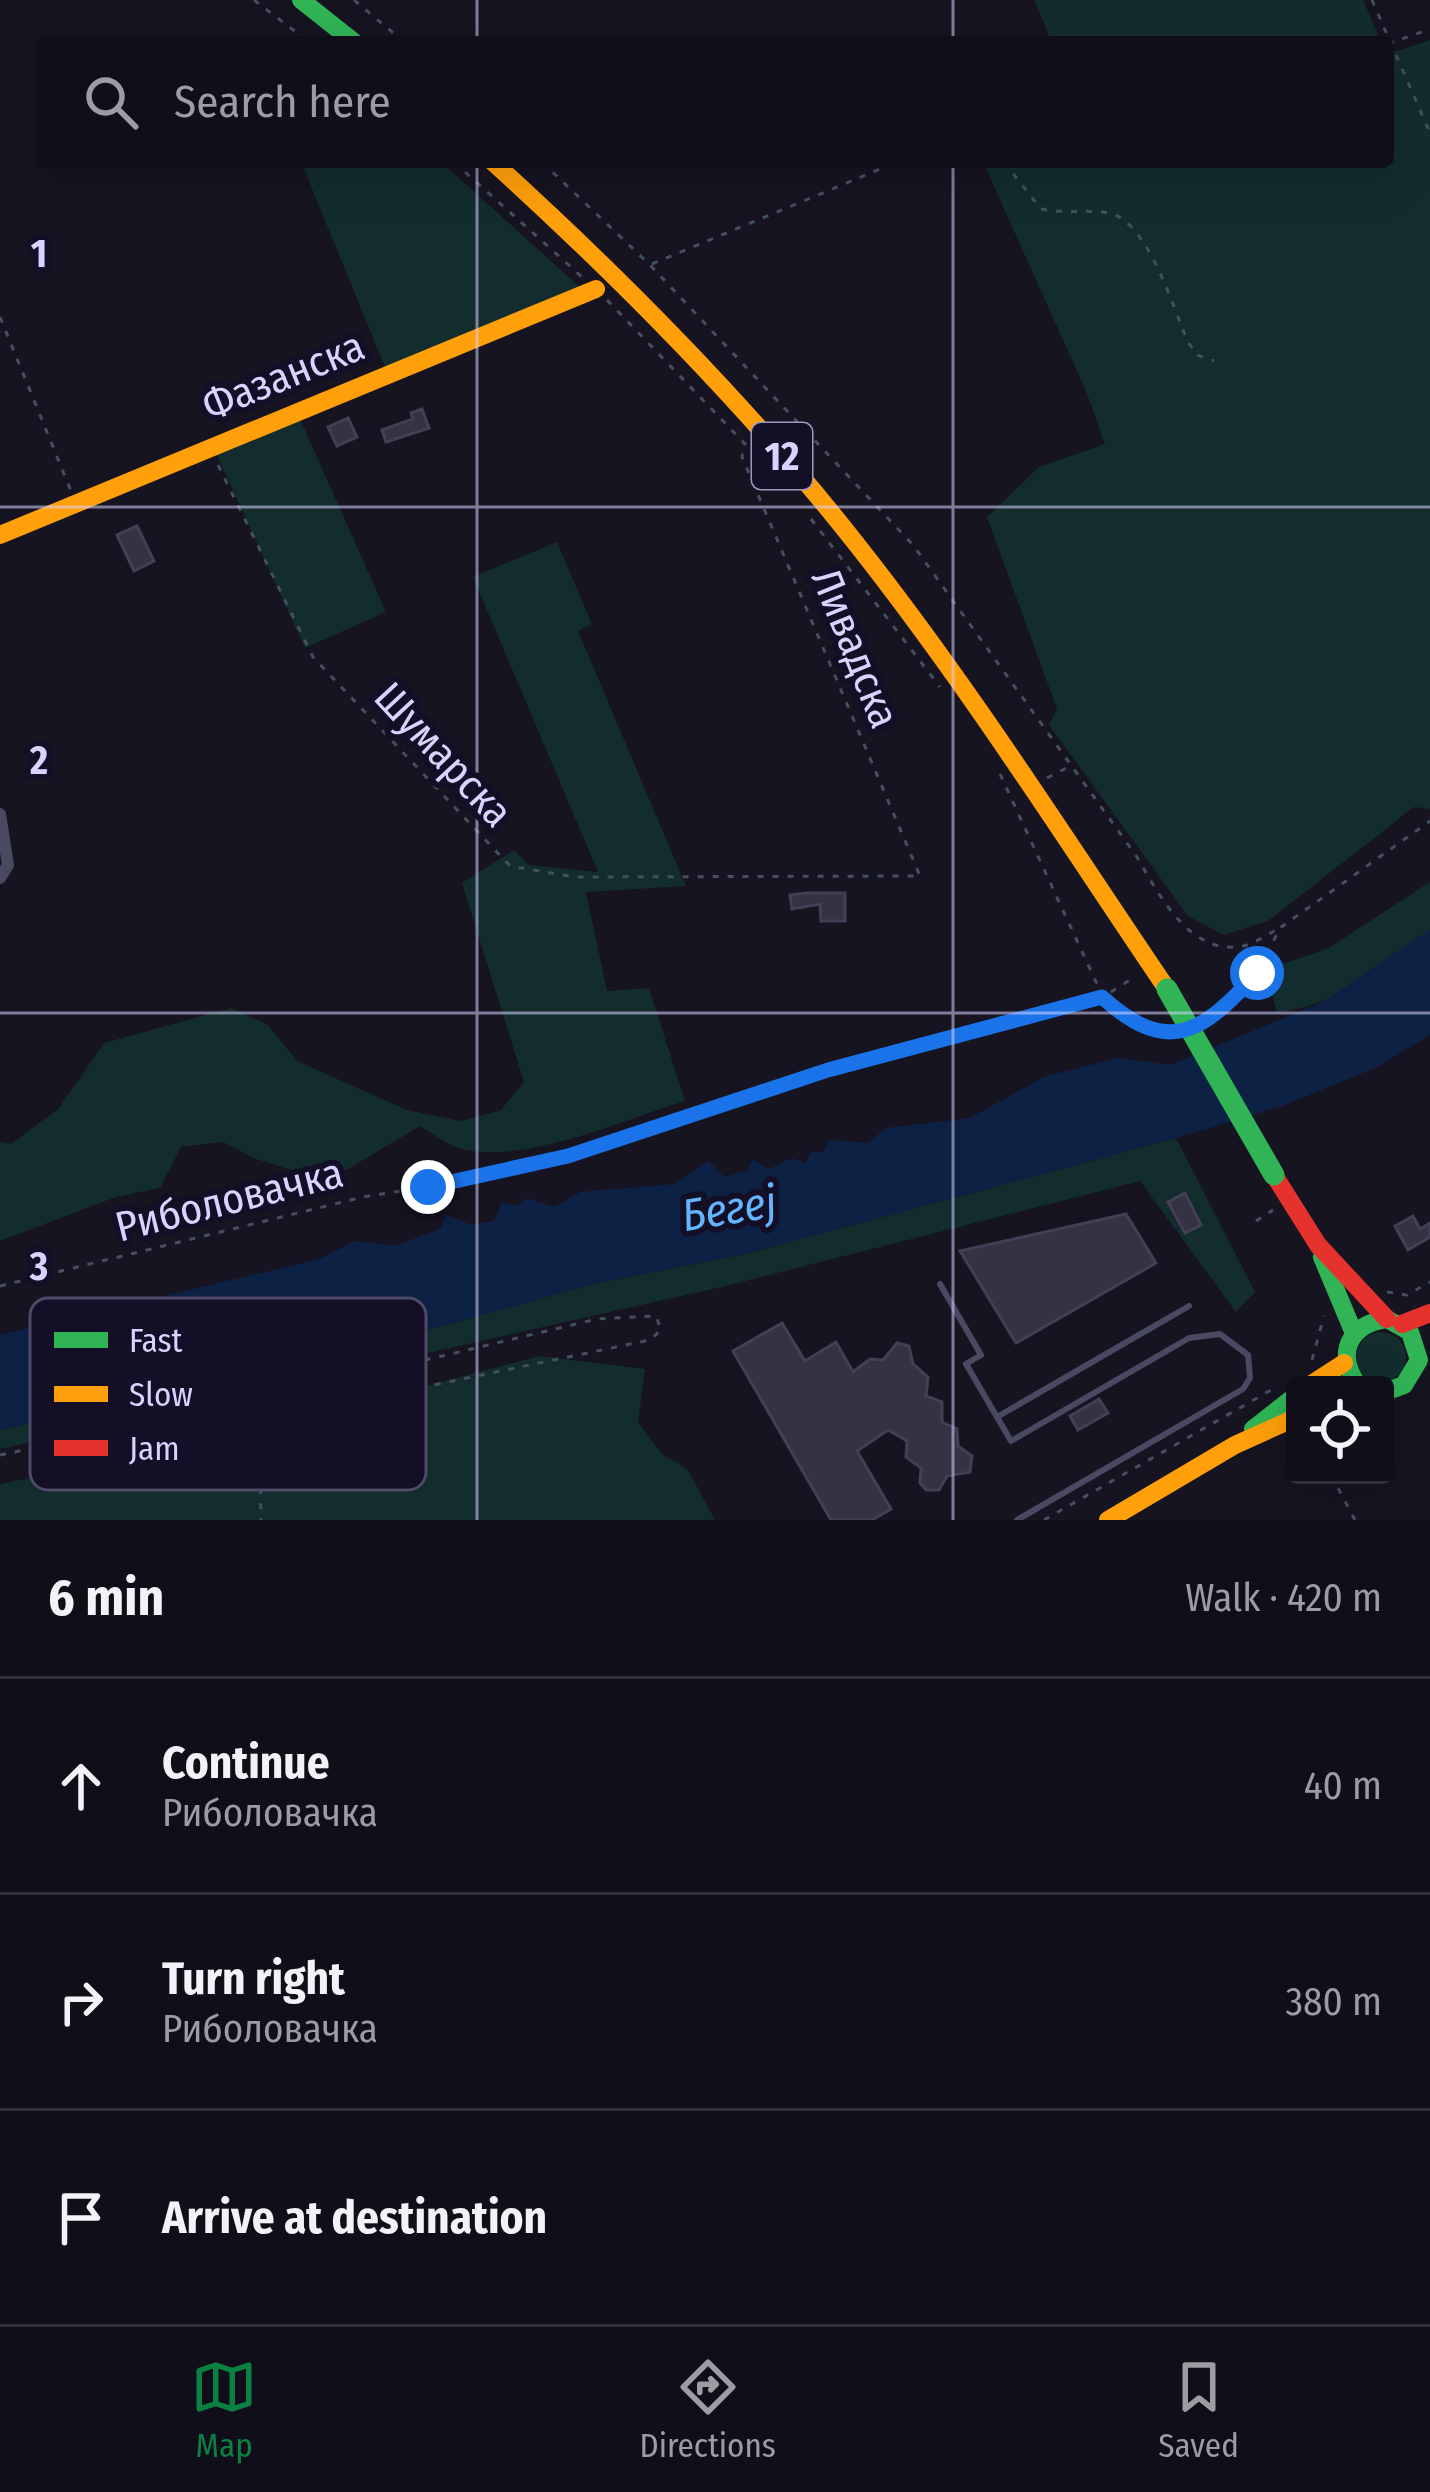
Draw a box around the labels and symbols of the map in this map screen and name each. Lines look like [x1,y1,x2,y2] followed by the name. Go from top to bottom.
[31,231,47,277] text: 1
[195,321,372,431] street label: Фазанска
[752,423,812,489] road number: 12
[801,561,910,735] street label: Ливадска
[364,672,523,837] street label: Шумарска
[29,738,48,784] text: 2
[1230,946,1284,1000] route start
[110,1148,348,1252] street label: Риболовачка
[401,1160,455,1214] route end
[678,1175,781,1243] water label: Бегеј
[29,1244,48,1290] text: 3
[30,1298,426,1490] legend
[129,1321,183,1361] text: Fast
[129,1375,193,1415] text: Slow
[129,1429,180,1469] text: Jam

